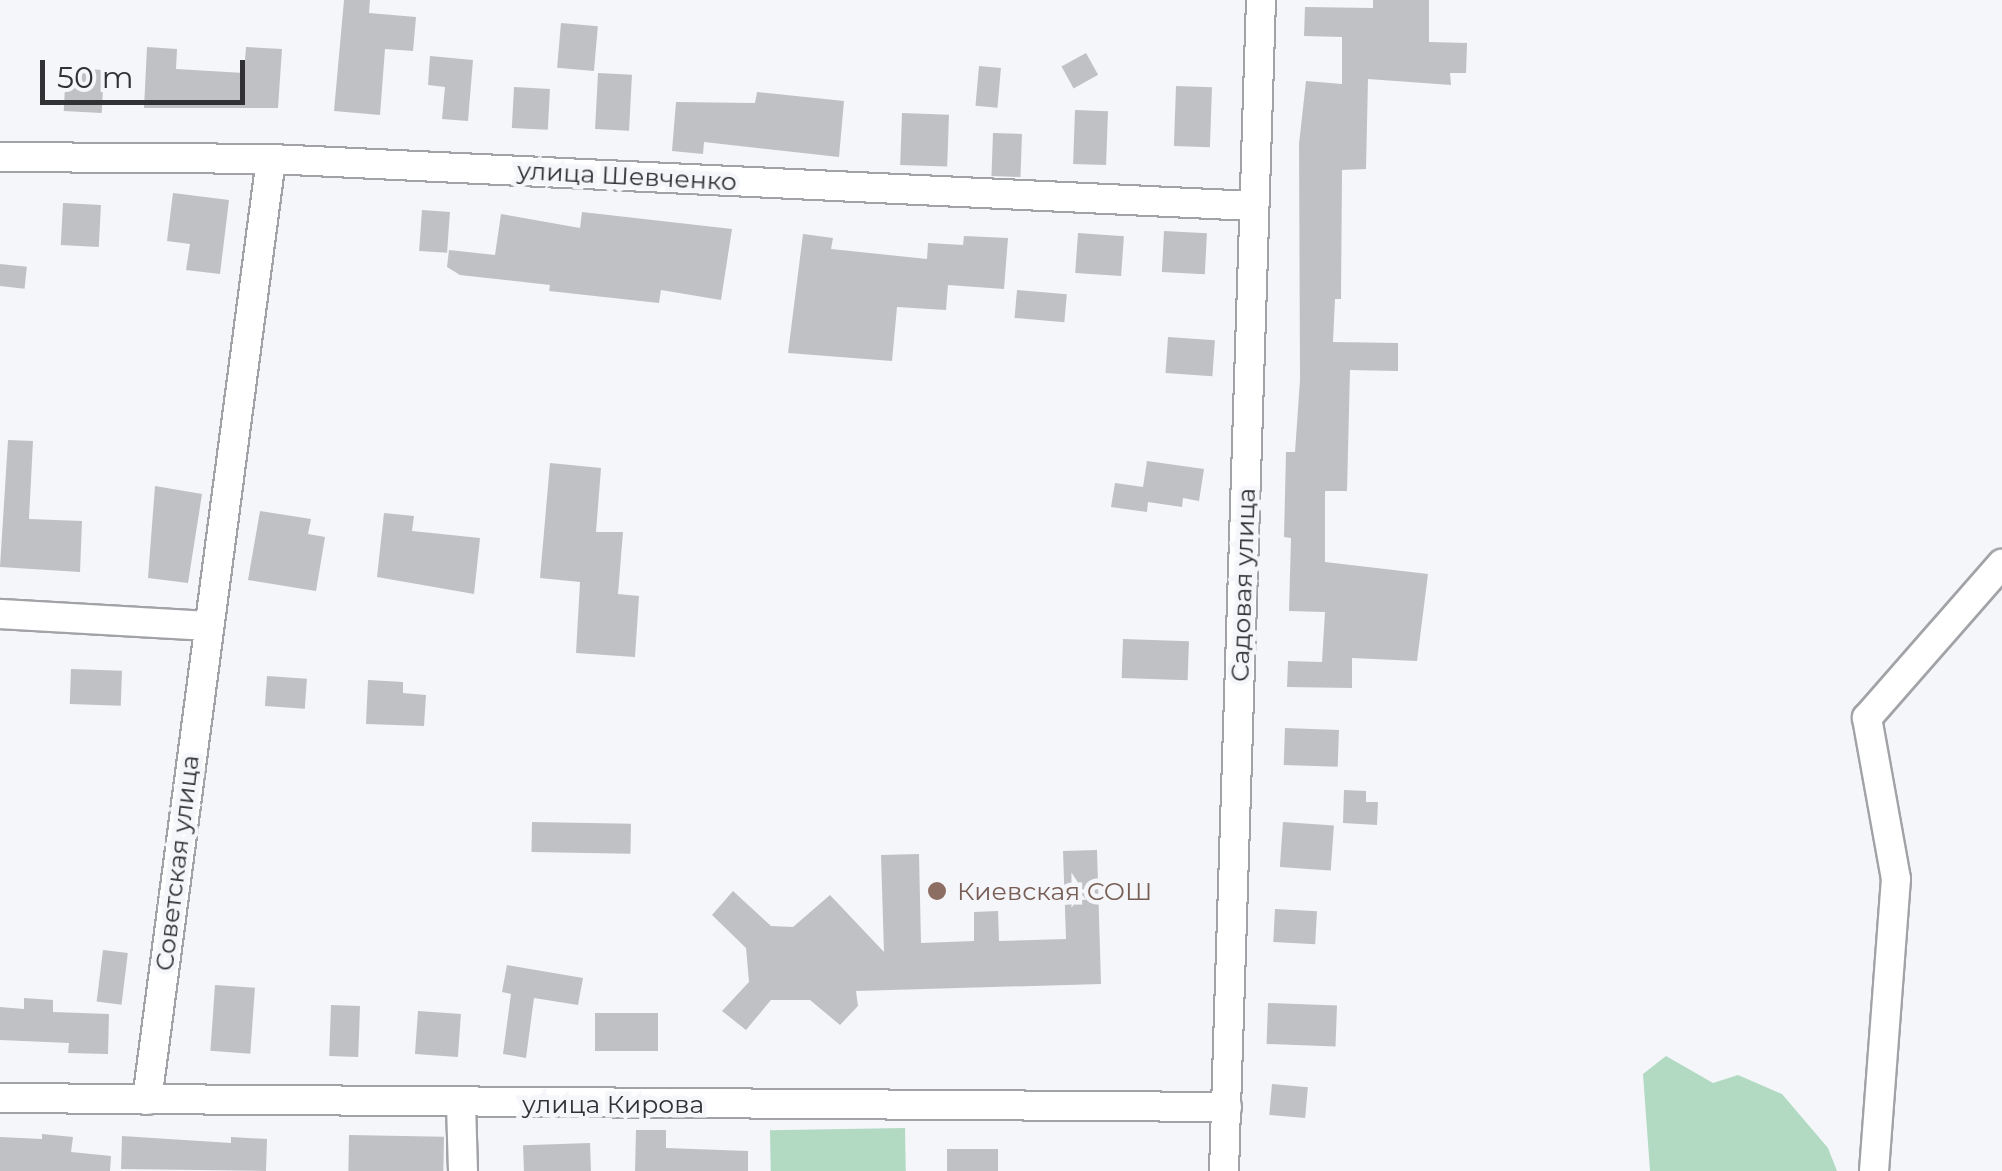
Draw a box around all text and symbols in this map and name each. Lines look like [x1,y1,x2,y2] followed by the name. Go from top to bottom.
[45,40,250,102] scale bar
[57,59,134,96] text: 50 m
[516,155,738,197] street label: улица Шевченко
[1225,488,1261,682] street label: Садовая улица
[149,753,205,973] street label: Советская улица
[957,876,1152,906] place label: Киевская СОШ
[926,880,948,902] marker: Киевская СОШ
[522,1089,704,1119] street label: улица Кирова

